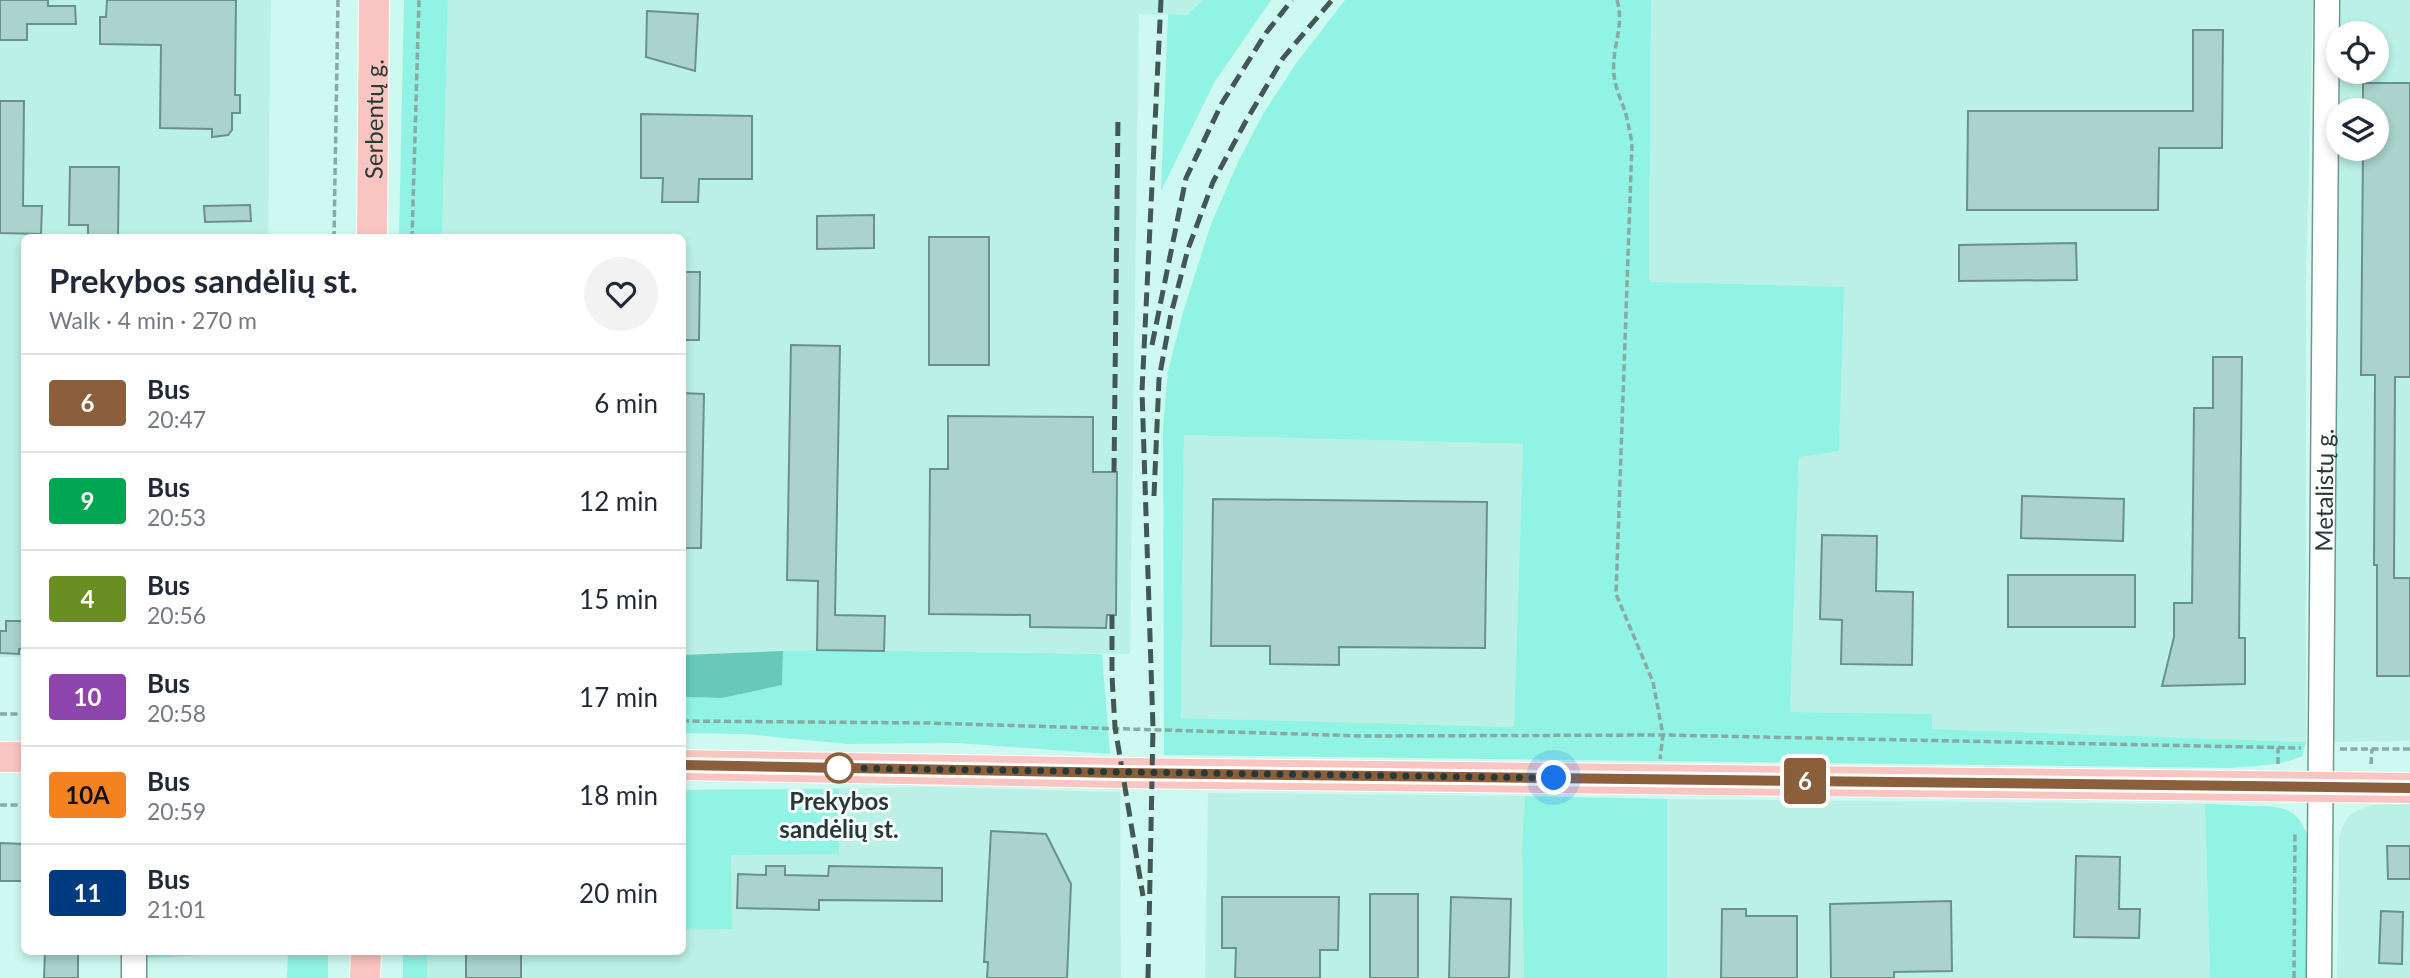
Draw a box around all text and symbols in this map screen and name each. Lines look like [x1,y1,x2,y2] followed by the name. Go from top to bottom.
[2326,21,2389,161] map controls
[2326,21,2389,84] button: locate
[358,59,388,179] street label: Serbentų g.
[2326,98,2389,161] button: layers
[584,257,658,331] button: heart
[49,260,358,300] text: Prekybos sandėlių st.
[49,306,257,334] text: Walk · 4 min · 270 m
[147,373,190,405] text: Bus
[594,387,658,419] text: 6 min
[81,388,94,417] text: 6
[147,405,206,433] text: 20:47
[2308,428,2338,552] street label: Metalistų g.
[147,471,190,503] text: Bus
[579,485,658,517] text: 12 min
[81,486,94,515] text: 9
[147,503,206,531] text: 20:53
[147,569,190,601] text: Bus
[579,583,658,615] text: 15 min
[81,584,94,613] text: 4
[147,601,206,629] text: 20:56
[147,667,190,699] text: Bus
[579,681,658,713] text: 17 min
[74,682,101,711] text: 10
[147,699,206,727] text: 20:58
[824,753,854,783] marker: Prekybos sandėlių st.
[1782,758,1828,804] line badge: 6
[1536,760,1571,795] your location
[147,765,190,797] text: Bus
[1798,766,1812,795] text: 6
[579,779,658,811] text: 18 min
[65,780,110,809] text: 10A
[779,786,899,843] place label: Prekybos sandėlių st.
[147,797,206,825] text: 20:59
[147,863,190,895] text: Bus
[579,877,658,909] text: 20 min
[74,878,101,907] text: 11
[147,895,206,923] text: 21:01

